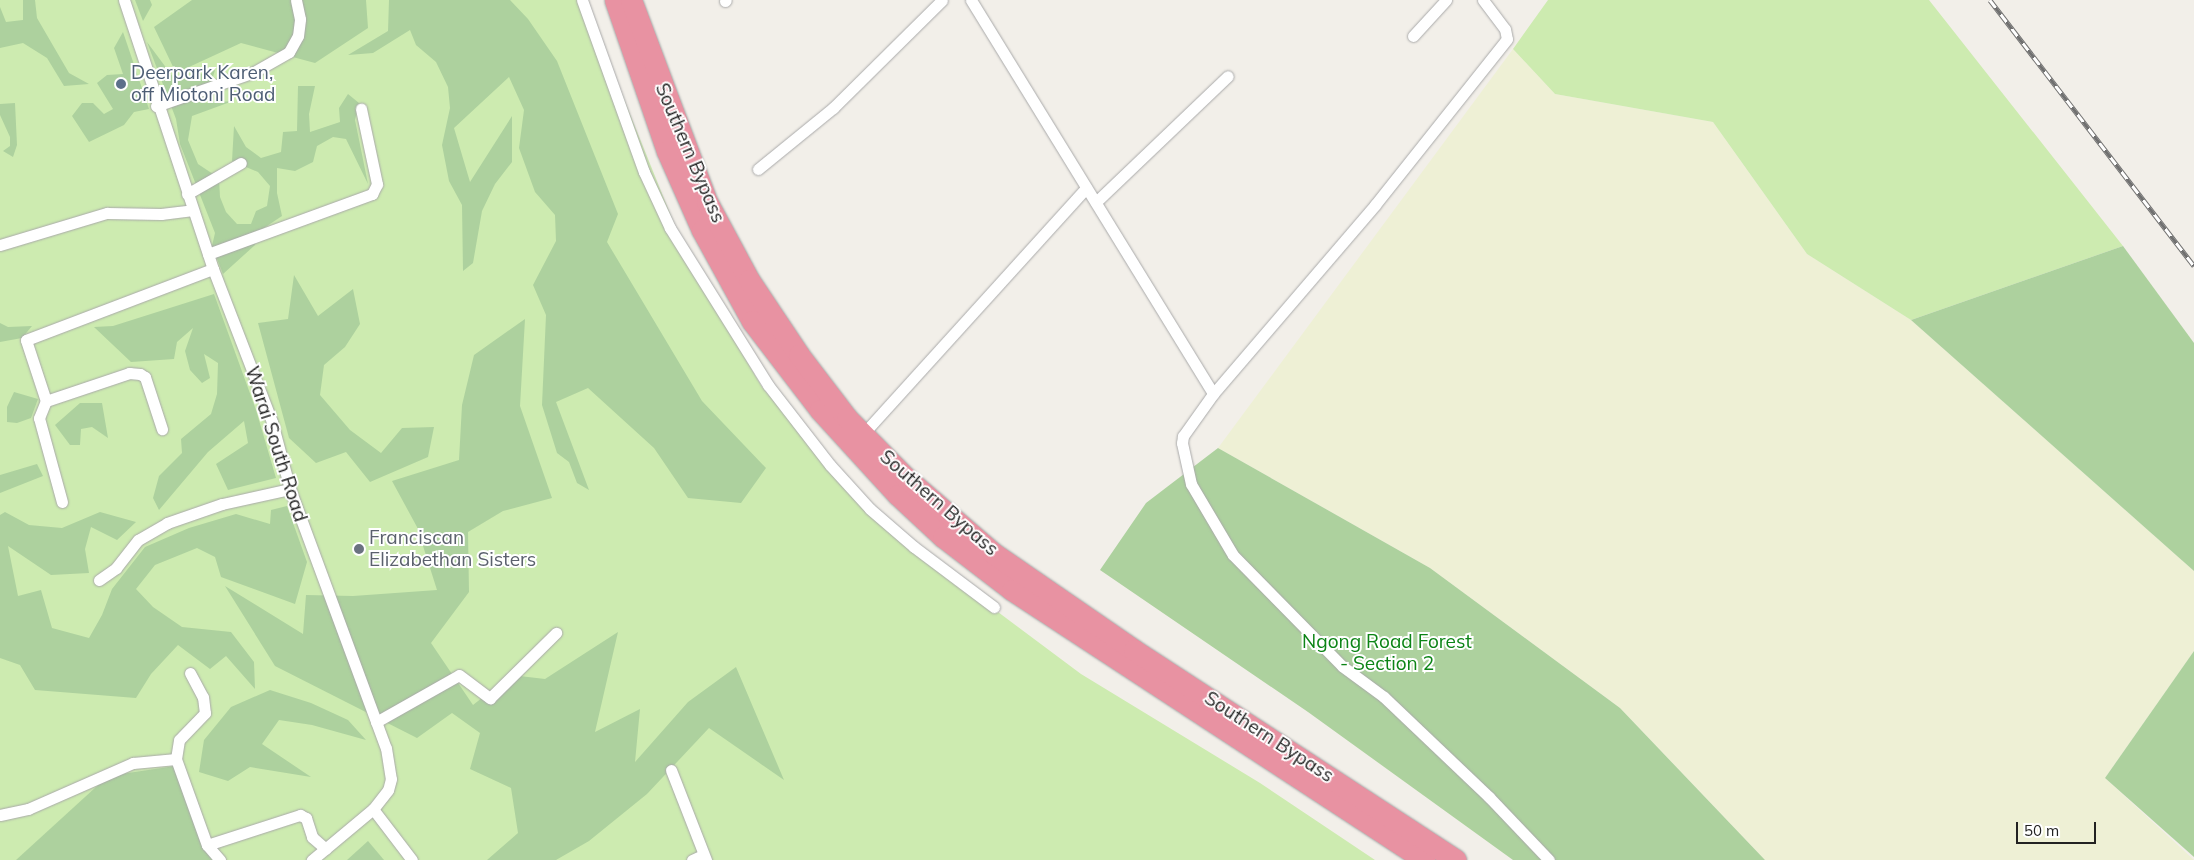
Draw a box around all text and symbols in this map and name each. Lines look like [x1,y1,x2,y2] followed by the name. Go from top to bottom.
[131,62,275,106] place label: Deerpark Karen, off Miotoni Road
[115,78,127,90] marker: Deerpark Karen, off Miotoni Road
[650,80,730,226] street label: Southern Bypass
[240,363,312,525] street label: Warai South Road
[875,445,1003,561] street label: Southern Bypass
[369,527,536,571] place label: Franciscan Elizabethan Sisters
[353,543,365,555] marker: Franciscan Elizabethan Sisters
[1302,631,1472,675] park label: Ngong Road Forest - Section 2
[1200,687,1338,787] street label: Southern Bypass
[2019,812,2099,844] scale bar
[2024,821,2059,840] text: 50 m

